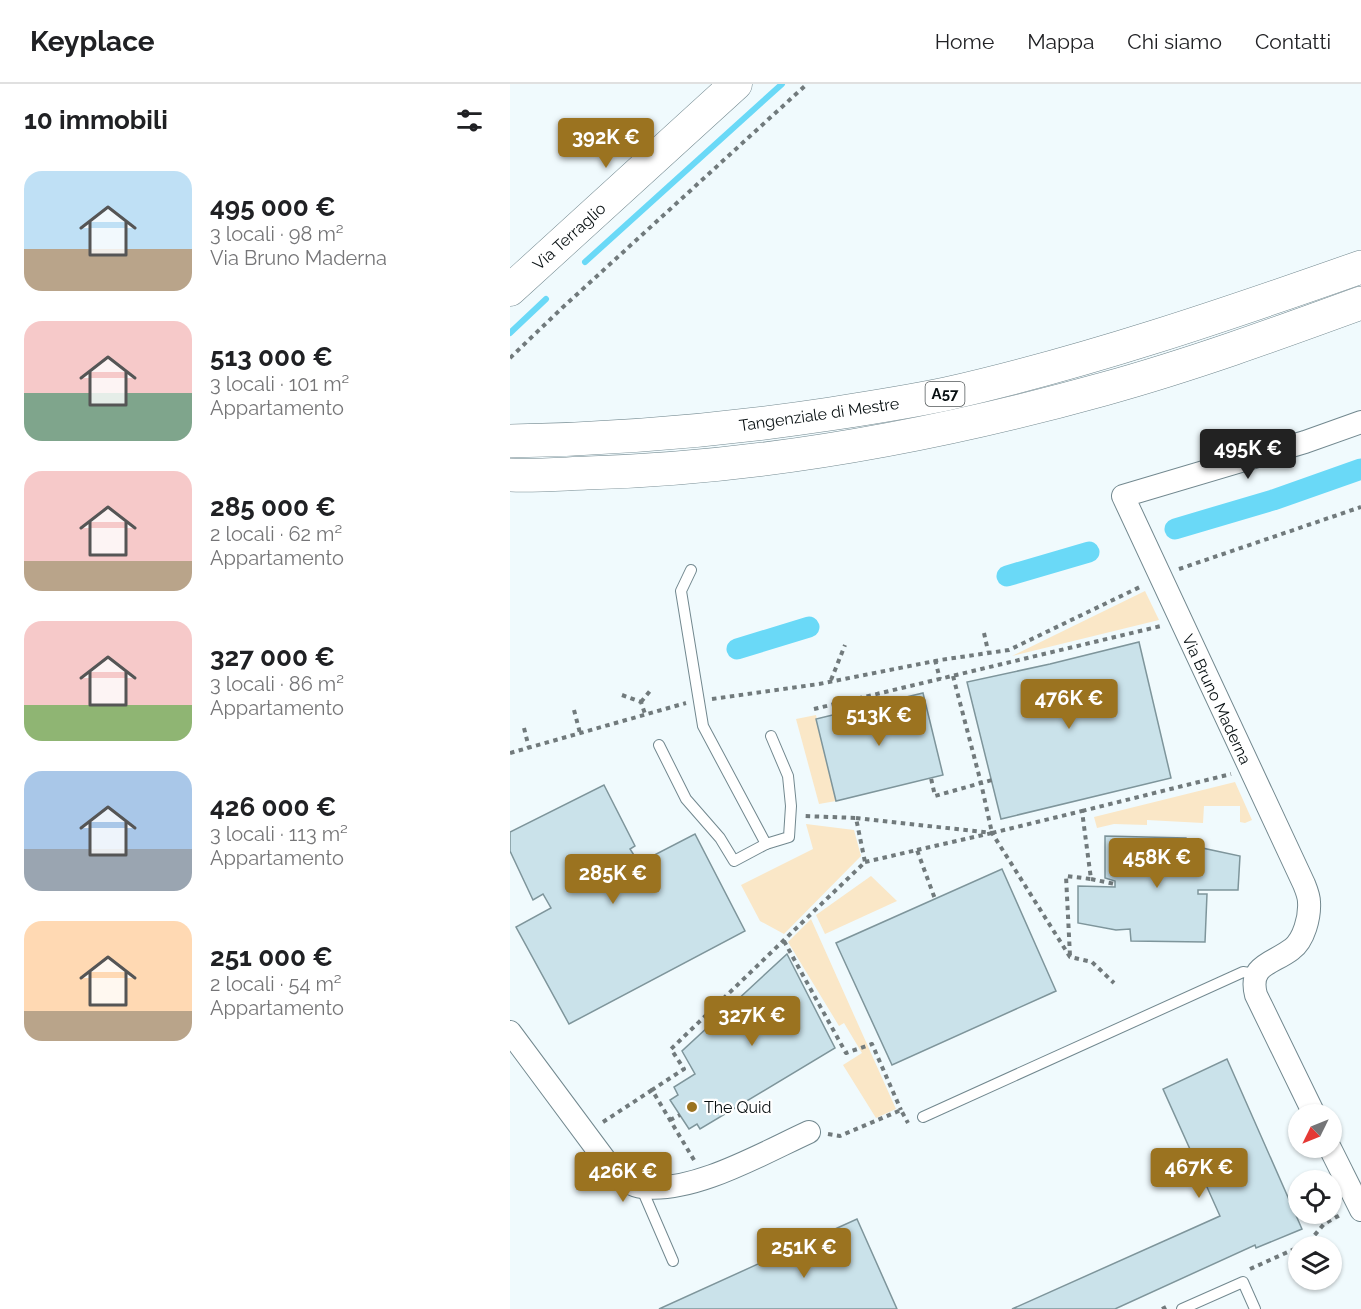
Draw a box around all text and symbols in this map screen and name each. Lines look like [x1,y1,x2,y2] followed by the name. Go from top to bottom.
[30,25,155,58] text: Keyplace
[935,29,994,54] text: Home
[1027,29,1094,54] text: Mappa
[1127,29,1222,54] text: Chi siamo
[1255,29,1331,54] text: Contatti
[453,104,486,137] icon: filters
[24,105,168,135] text: 10 immobili
[557,118,655,169] pin: 392K €
[572,125,640,149] text: 392K €
[210,192,336,222] text: 495 000 €
[72,195,144,267] icon: home
[529,199,610,274] street label: Via Terraglio
[210,222,344,246] text: 3 locali · 98 m²
[210,246,387,270] text: Via Bruno Maderna
[210,342,333,372] text: 513 000 €
[72,345,144,417] icon: home
[210,372,349,396] text: 3 locali · 101 m²
[926,382,964,406] road number: A57
[738,394,900,435] street label: Tangenziale di Mestre
[210,396,344,420] text: Appartamento
[1199,429,1297,480] pin: 495K €
[1214,436,1282,460] text: 495K €
[210,492,336,522] text: 285 000 €
[72,495,144,567] icon: home
[210,522,342,546] text: 2 locali · 62 m²
[210,546,344,570] text: Appartamento
[1178,631,1255,767] street label: Via Bruno Maderna
[210,642,335,672] text: 327 000 €
[72,645,144,717] icon: home
[210,672,344,696] text: 3 locali · 86 m²
[1020,679,1118,730] pin: 476K €
[1035,686,1103,710] text: 476K €
[210,696,344,720] text: Appartamento
[830,696,928,747] pin: 513K €
[846,703,912,727] text: 513K €
[210,792,336,822] text: 426 000 €
[72,795,144,867] icon: home
[210,822,348,846] text: 3 locali · 113 m²
[1108,838,1206,889] pin: 458K €
[1123,845,1191,869] text: 458K €
[210,846,344,870] text: Appartamento
[564,854,662,905] pin: 285K €
[579,861,647,885] text: 285K €
[210,942,333,972] text: 251 000 €
[72,945,144,1017] icon: home
[210,972,342,996] text: 2 locali · 54 m²
[210,996,344,1020] text: Appartamento
[703,996,801,1047] pin: 327K €
[718,1003,786,1027] text: 327K €
[704,1098,772,1117] place label: The Quid
[685,1100,699,1114] marker: The Quid
[1288,1104,1342,1158] north arrow
[1288,1104,1342,1290] map controls
[1150,1148,1248,1199] pin: 467K €
[574,1152,672,1203] pin: 426K €
[1165,1155,1233,1179] text: 467K €
[589,1159,657,1183] text: 426K €
[1288,1170,1342,1224] button: locate
[755,1228,853,1279] pin: 251K €
[771,1235,837,1259] text: 251K €
[1288,1236,1342,1290] button: layers

